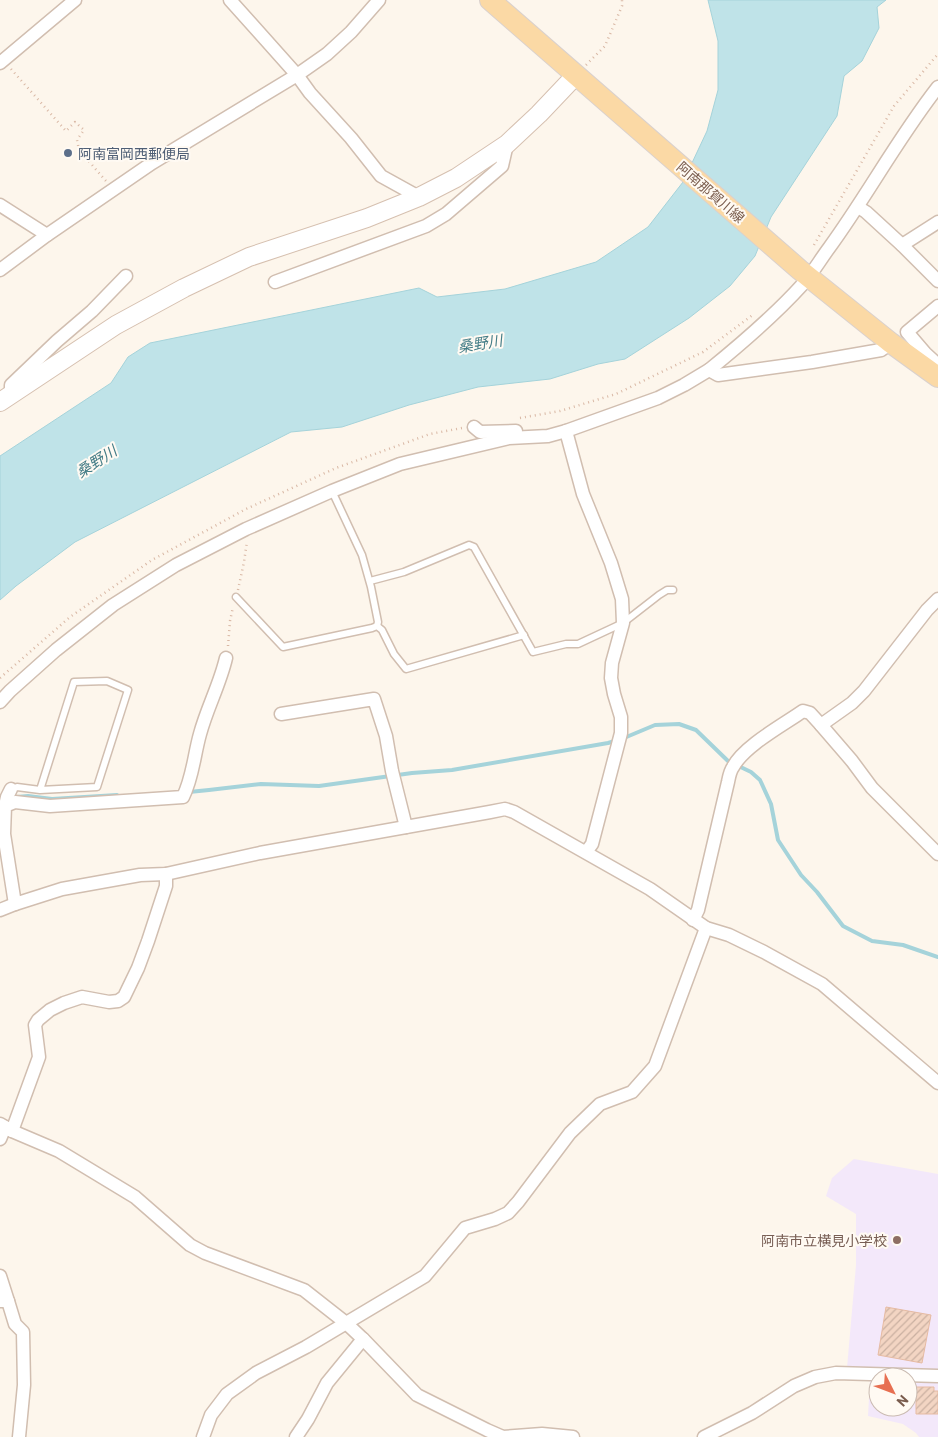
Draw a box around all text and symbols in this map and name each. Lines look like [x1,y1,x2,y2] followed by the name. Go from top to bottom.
[78,145,190,162] place label: 阿南富岡西郵便局
[62,147,74,159] marker: 阿南富岡西郵便局
[674,158,748,226] street label: 阿南那賀川線
[456,330,506,355] water label: 桑野川
[72,440,121,481] water label: 桑野川
[761,1232,887,1249] place label: 阿南市立横見小学校
[891,1234,903,1246] marker: 阿南市立横見小学校
[868,1367,918,1417] north arrow
[894,1392,912,1410] text: N

